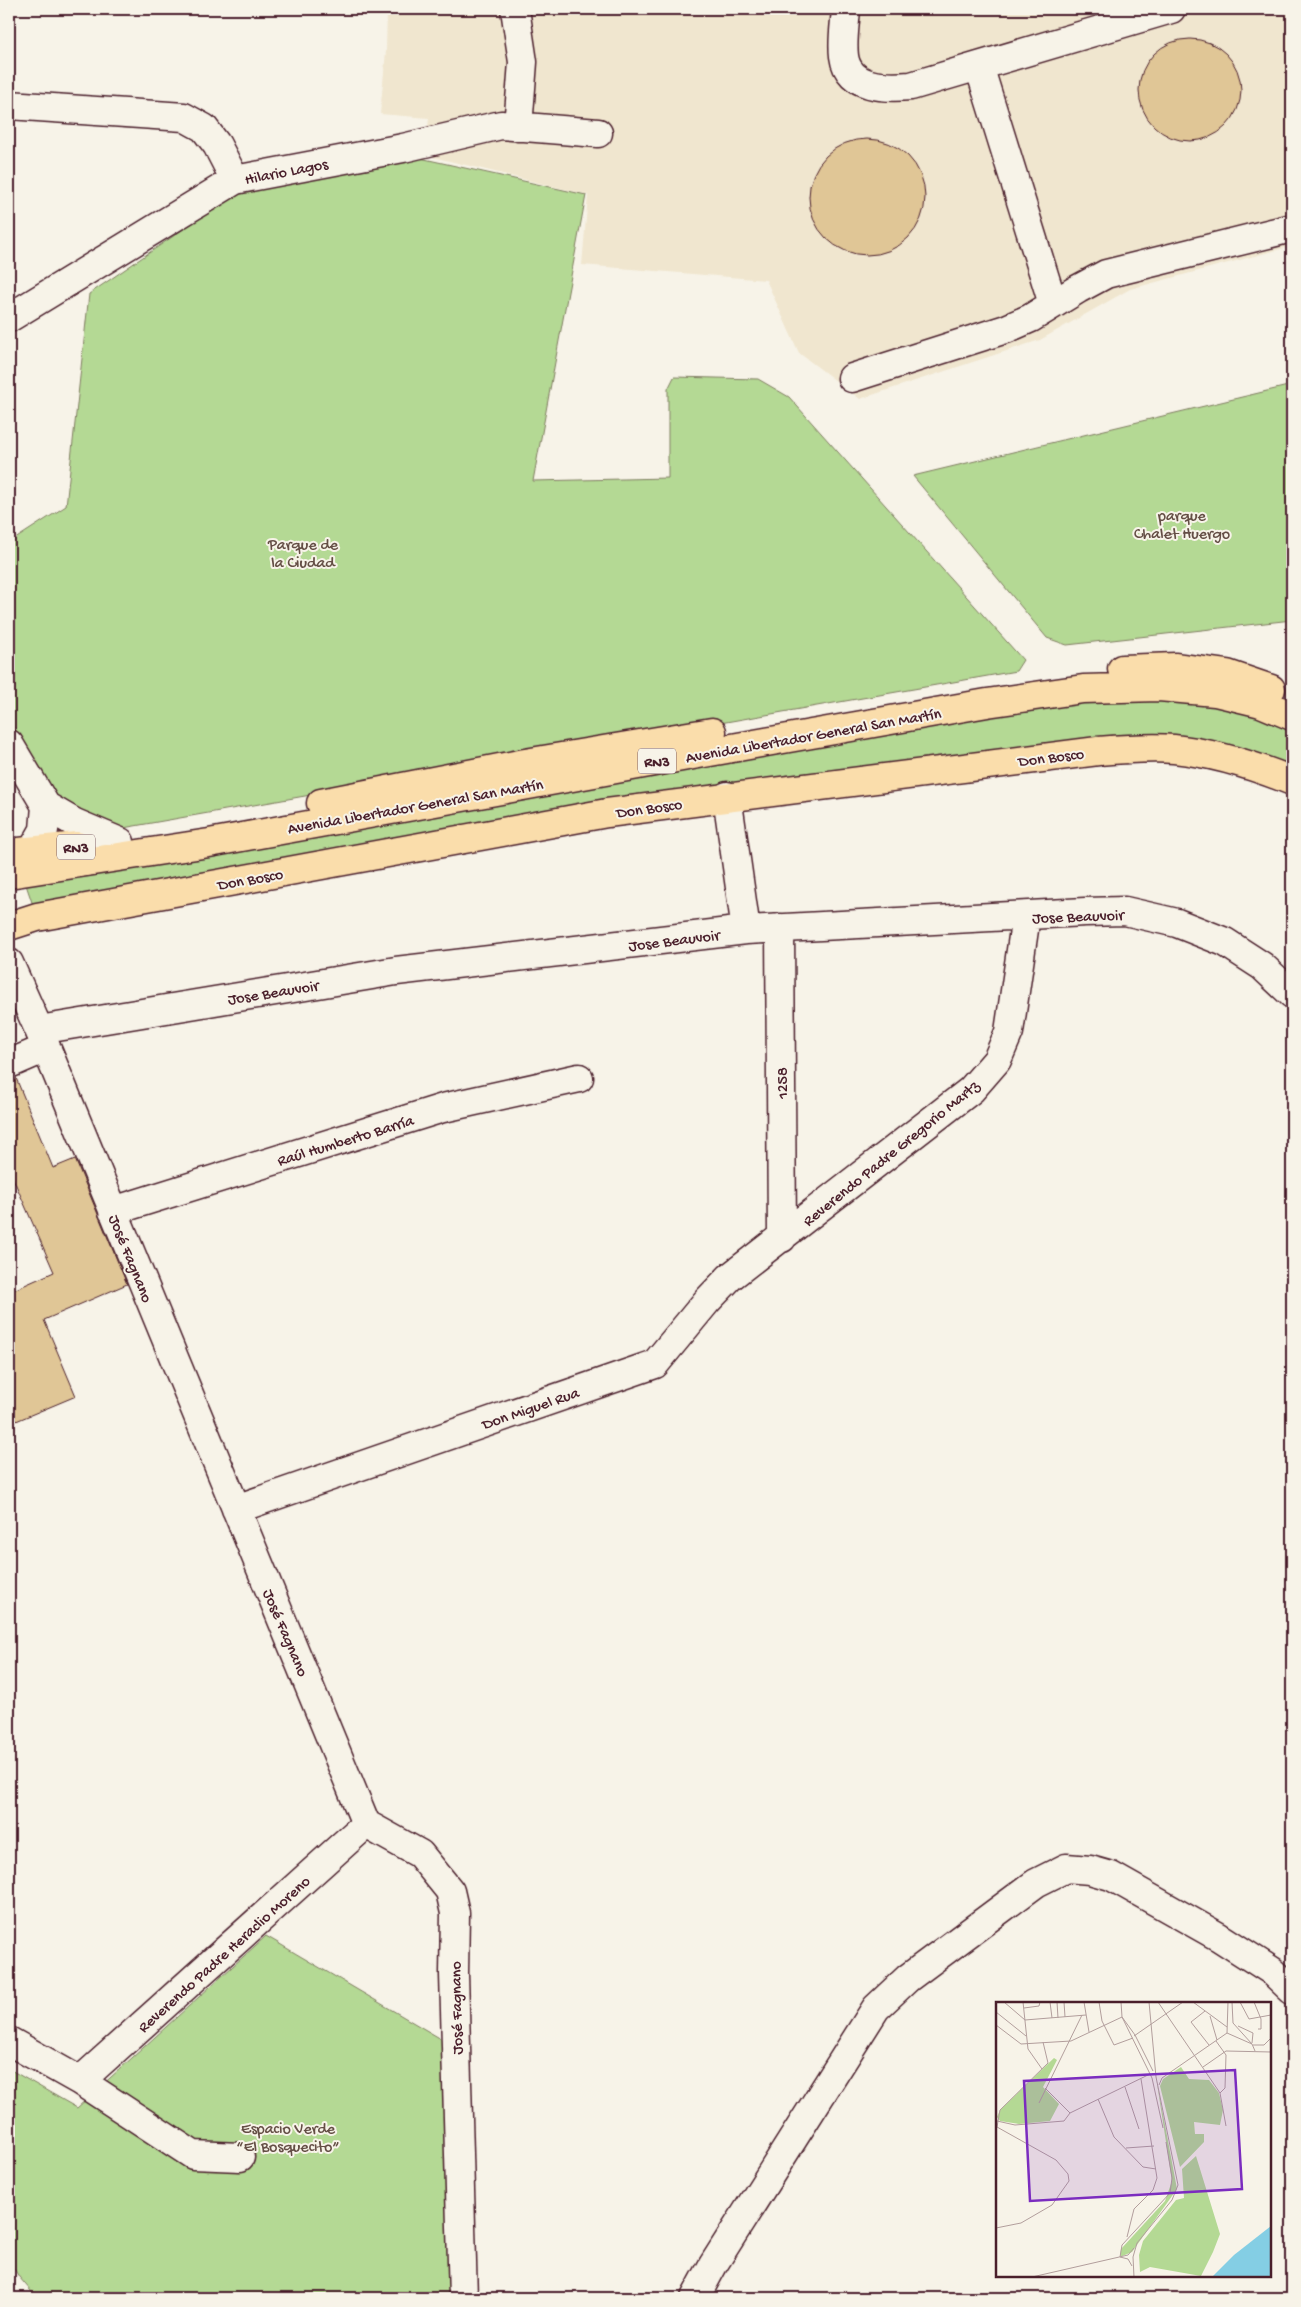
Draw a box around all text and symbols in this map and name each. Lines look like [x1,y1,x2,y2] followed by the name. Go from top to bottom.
[243,156,331,191] street label: Hilario Lagos
[1134,508,1230,545] park label: parque Chalet Huergo
[267,537,339,574] park label: Parque de la Ciudad
[684,706,943,769] street label: Avenida Libertador General San Martín
[1016,746,1085,773] street label: Don Bosco
[638,748,676,774] road number: RN3
[286,777,545,840] street label: Avenida Libertador General San Martín
[614,796,684,825] street label: Don Bosco
[57,834,95,860] road number: RN3
[215,866,285,897] street label: Don Bosco
[1032,907,1126,930] street label: Jose Beauvoir
[628,927,723,958] street label: Jose Beauvoir
[227,978,322,1011] street label: Jose Beauvoir
[775,1067,794,1100] street label: 1258
[800,1077,985,1232] street label: Reverendo Padre Gregorio Martz
[275,1112,418,1172] street label: Raúl Humberto Barría
[102,1213,155,1306] street label: José Fagnano
[479,1384,583,1436] street label: Don Miguel Rua
[257,1587,311,1680] street label: José Fagnano
[135,1873,315,2038] street label: Reverendo Padre Heraclio Moreno
[448,1961,469,2055] street label: José Fagnano
[996,2002,1271,2277] inset map
[236,2121,340,2158] park label: Espacio Verde “El Bosquecito”

